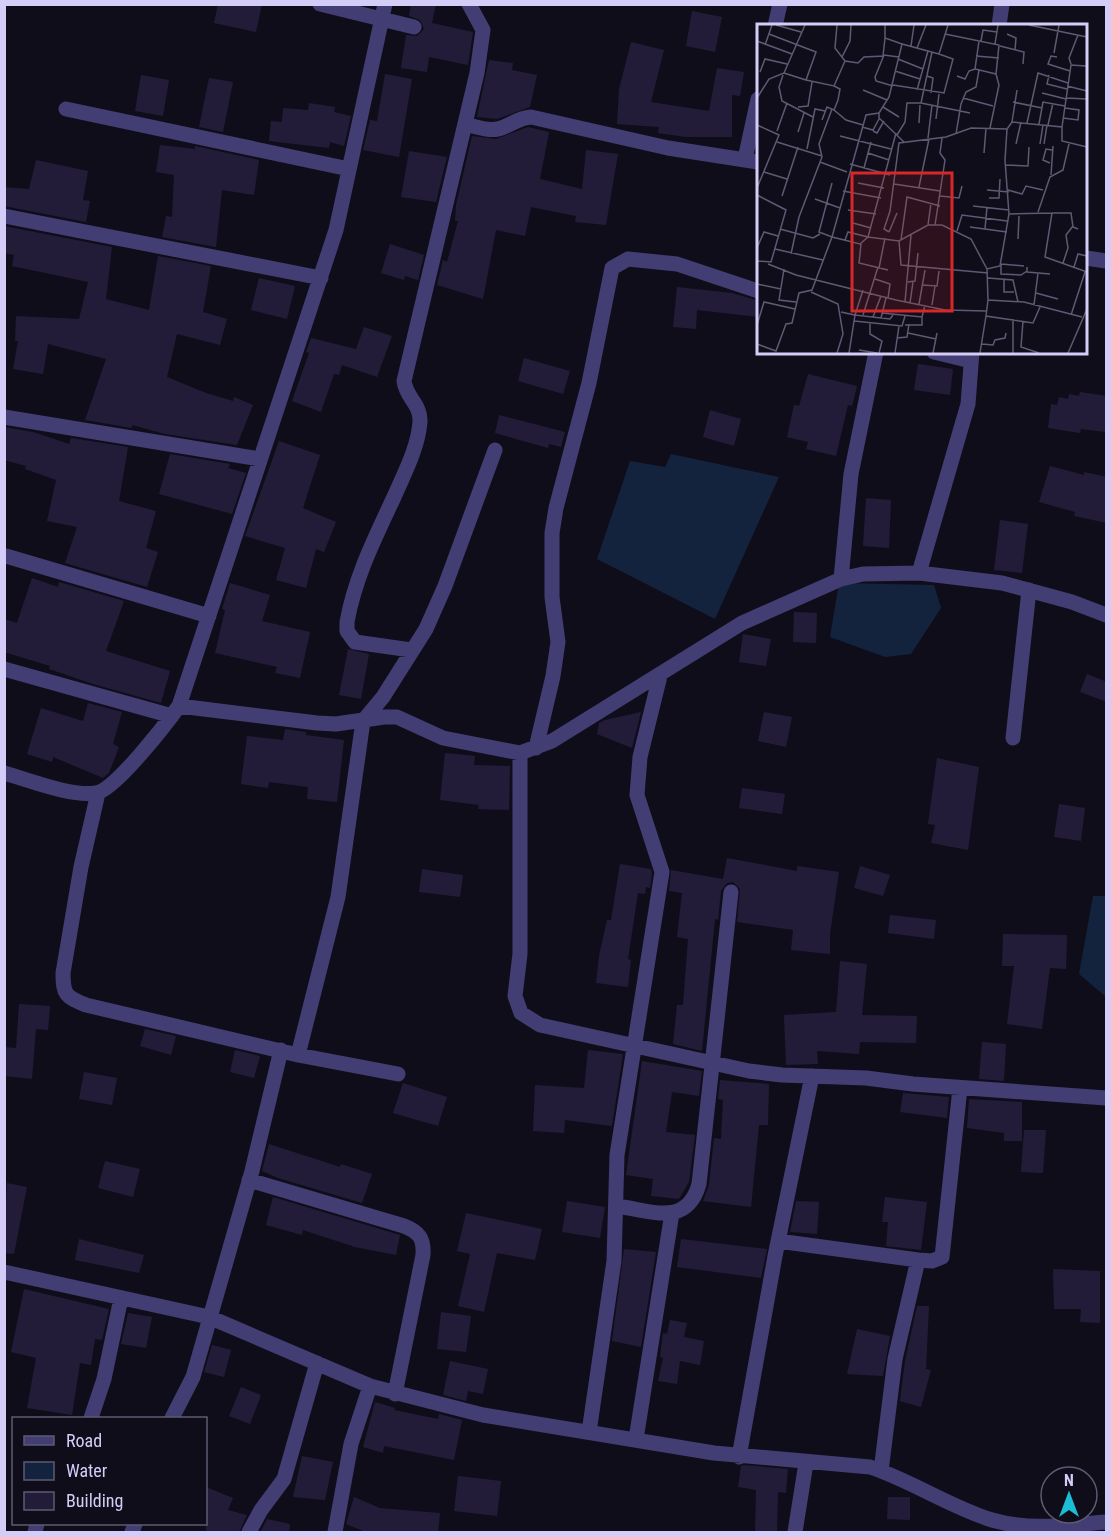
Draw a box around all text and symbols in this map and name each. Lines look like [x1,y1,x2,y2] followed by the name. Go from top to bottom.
[757,24,1087,354] inset map
[12,1417,207,1525] legend
[66,1430,102,1451] text: Road
[66,1460,108,1481] text: Water
[1039,1465,1099,1525] north arrow
[1064,1471,1074,1490] text: N
[66,1490,123,1511] text: Building

